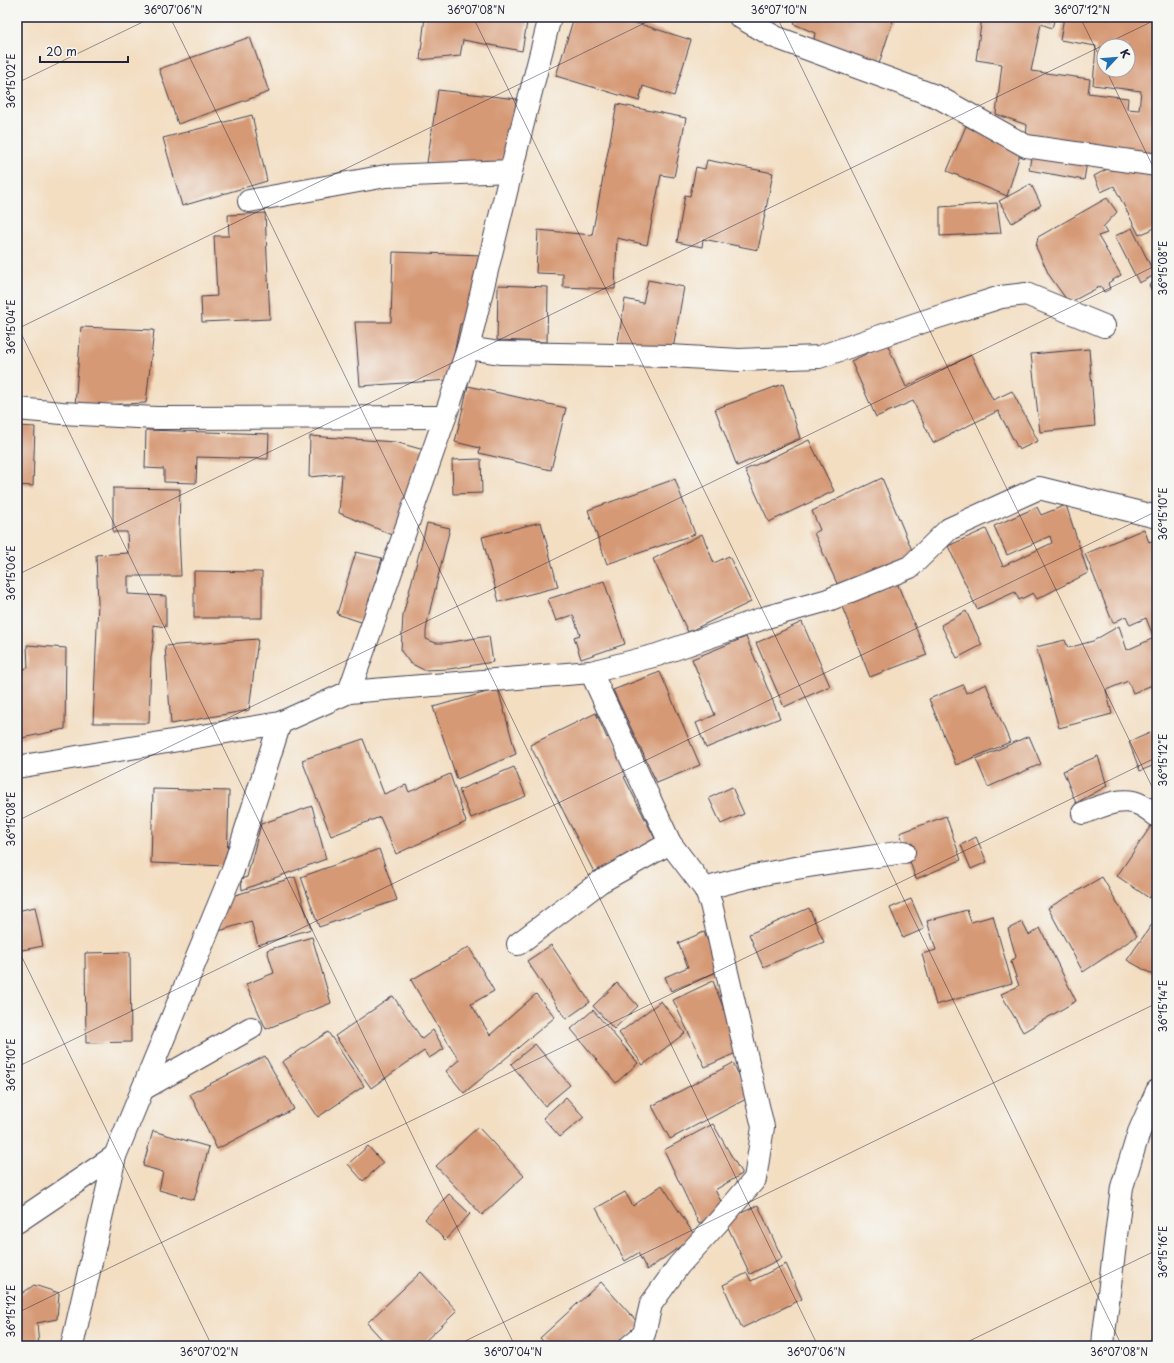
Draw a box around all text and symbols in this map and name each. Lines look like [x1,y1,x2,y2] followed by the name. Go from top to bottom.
[144,2,203,17] text: 36°07'06"N
[447,2,505,17] text: 36°07'08"N
[751,2,807,17] text: 36°07'10"N
[1054,2,1110,17] text: 36°07'12"N
[40,38,128,64] scale bar
[1096,38,1136,78] north arrow
[46,42,77,60] text: 20 m
[1116,46,1135,61] text: K
[3,53,18,109] text: 36°15'02"E
[1155,241,1170,295] text: 36°15'08"E
[3,300,18,354] text: 36°15'04"E
[1155,488,1170,540] text: 36°15'10"E
[3,545,18,601] text: 36°15'06"E
[1155,734,1170,786] text: 36°15'12"E
[3,792,18,846] text: 36°15'08"E
[1155,980,1170,1032] text: 36°15'14"E
[3,1039,18,1091] text: 36°15'10"E
[1155,1226,1170,1278] text: 36°15'16"E
[3,1285,18,1337] text: 36°15'12"E
[180,1344,238,1359] text: 36°07'02"N
[484,1344,542,1359] text: 36°07'04"N
[787,1344,846,1359] text: 36°07'06"N
[1090,1344,1148,1359] text: 36°07'08"N

